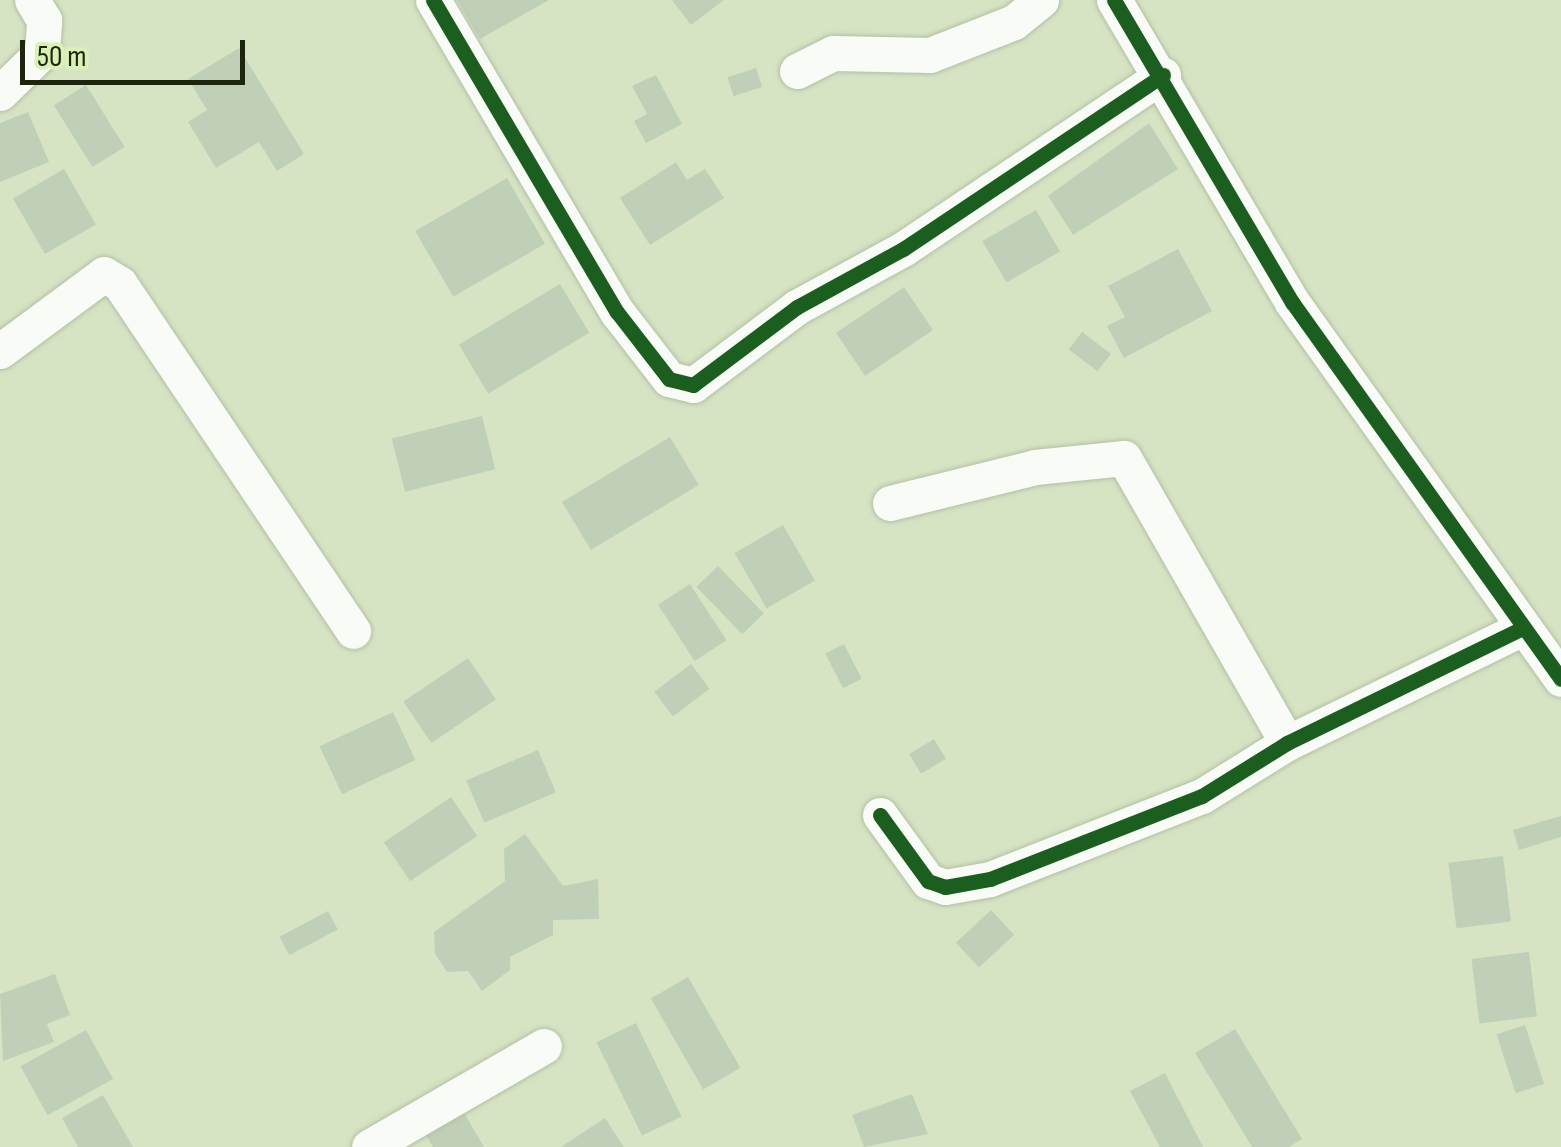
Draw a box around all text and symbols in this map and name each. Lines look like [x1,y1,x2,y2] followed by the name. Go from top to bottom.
[25,20,250,82] scale bar
[37,39,86,75] text: 50 m

